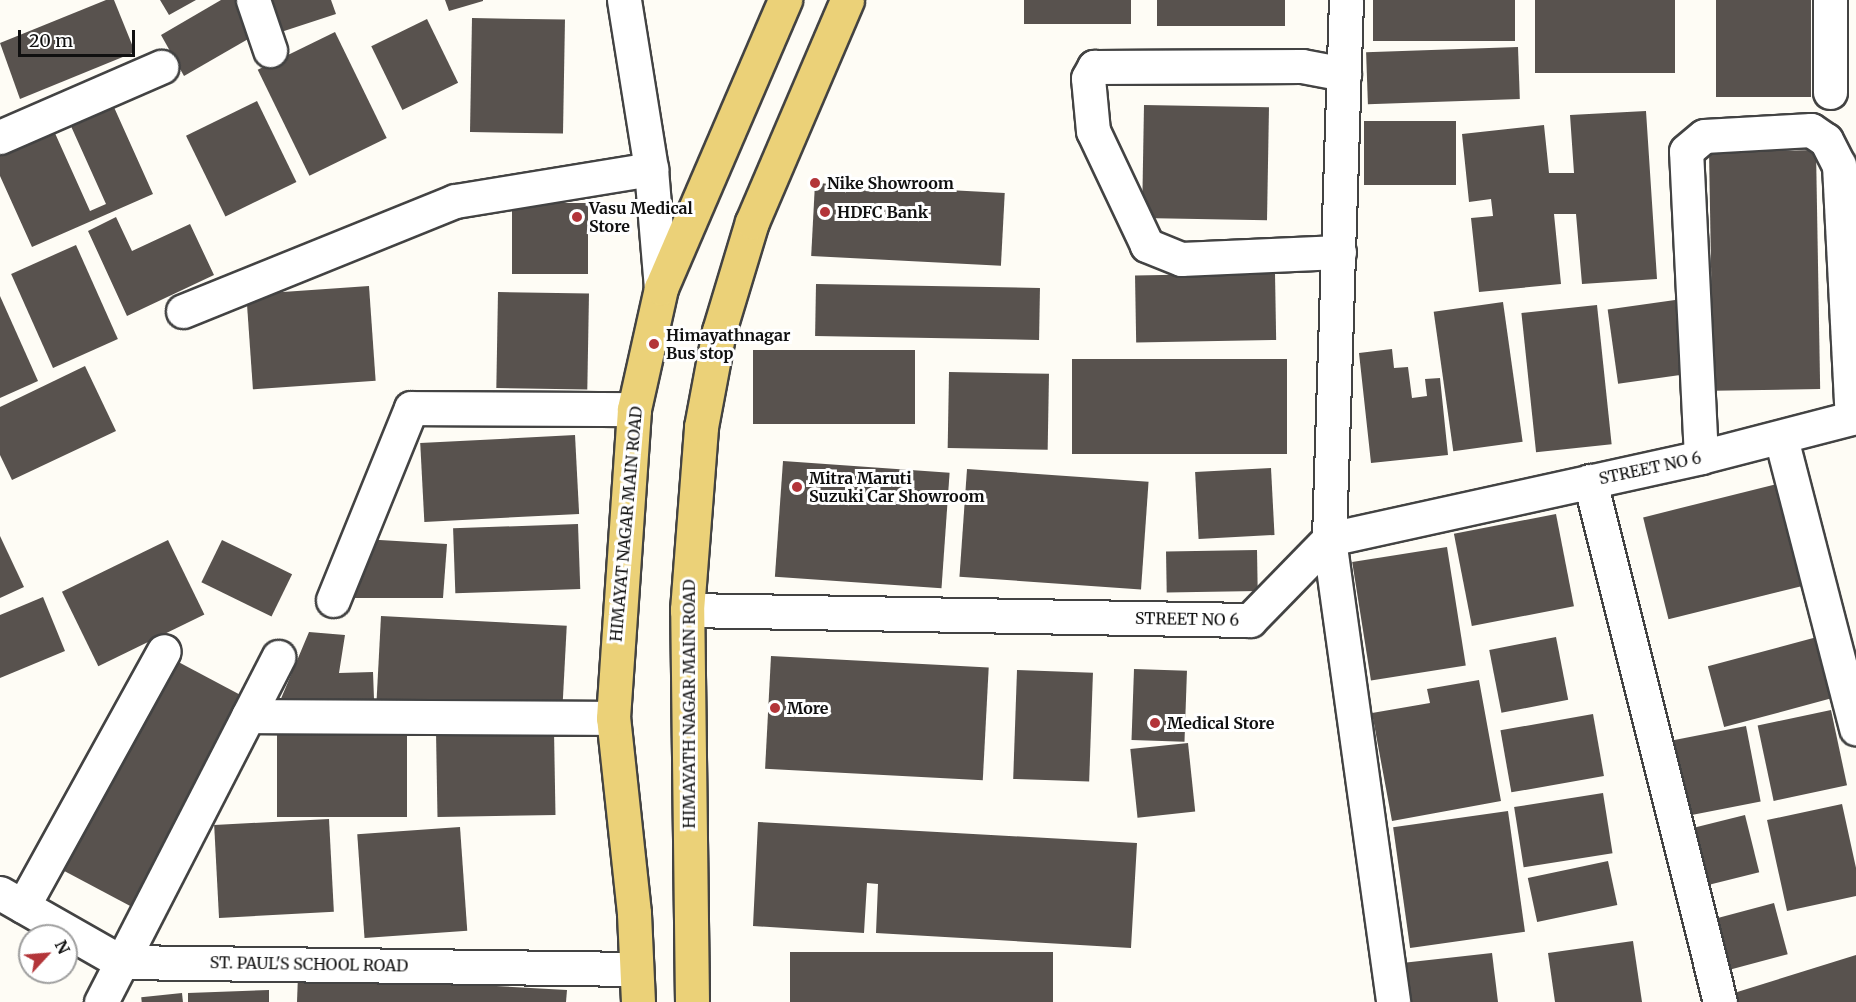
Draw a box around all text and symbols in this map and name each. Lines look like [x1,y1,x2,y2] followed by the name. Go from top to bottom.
[21,18,138,56] scale bar
[29,29,73,52] text: 20 m
[827,173,954,193] place label: Nike Showroom
[808,176,822,190] marker: Nike Showroom
[589,198,693,236] place label: Vasu Medical Store
[837,202,928,222] place label: HDFC Bank
[818,205,832,219] marker: HDFC Bank
[570,210,584,224] marker: Vasu Medical Store
[666,325,790,363] place label: Himayathnagar Bus stop
[647,337,661,351] marker: Himayathnagar Bus stop
[606,405,646,643] street label: HIMAYAT NAGAR MAIN ROAD
[1597,448,1703,488] street label: STREET NO 6
[809,468,985,506] place label: Mitra Maruti Suzuki Car Showroom
[790,480,804,494] marker: Mitra Maruti Suzuki Car Showroom
[679,579,699,829] street label: HIMAYATH NAGAR MAIN ROAD
[1135,608,1239,630] street label: STREET NO 6
[787,698,829,718] place label: More
[768,701,782,715] marker: More
[1167,713,1274,733] place label: Medical Store
[1148,716,1162,730] marker: Medical Store
[18,924,78,984] north arrow
[51,937,74,957] text: N
[210,953,408,975] street label: ST. PAUL'S SCHOOL ROAD

